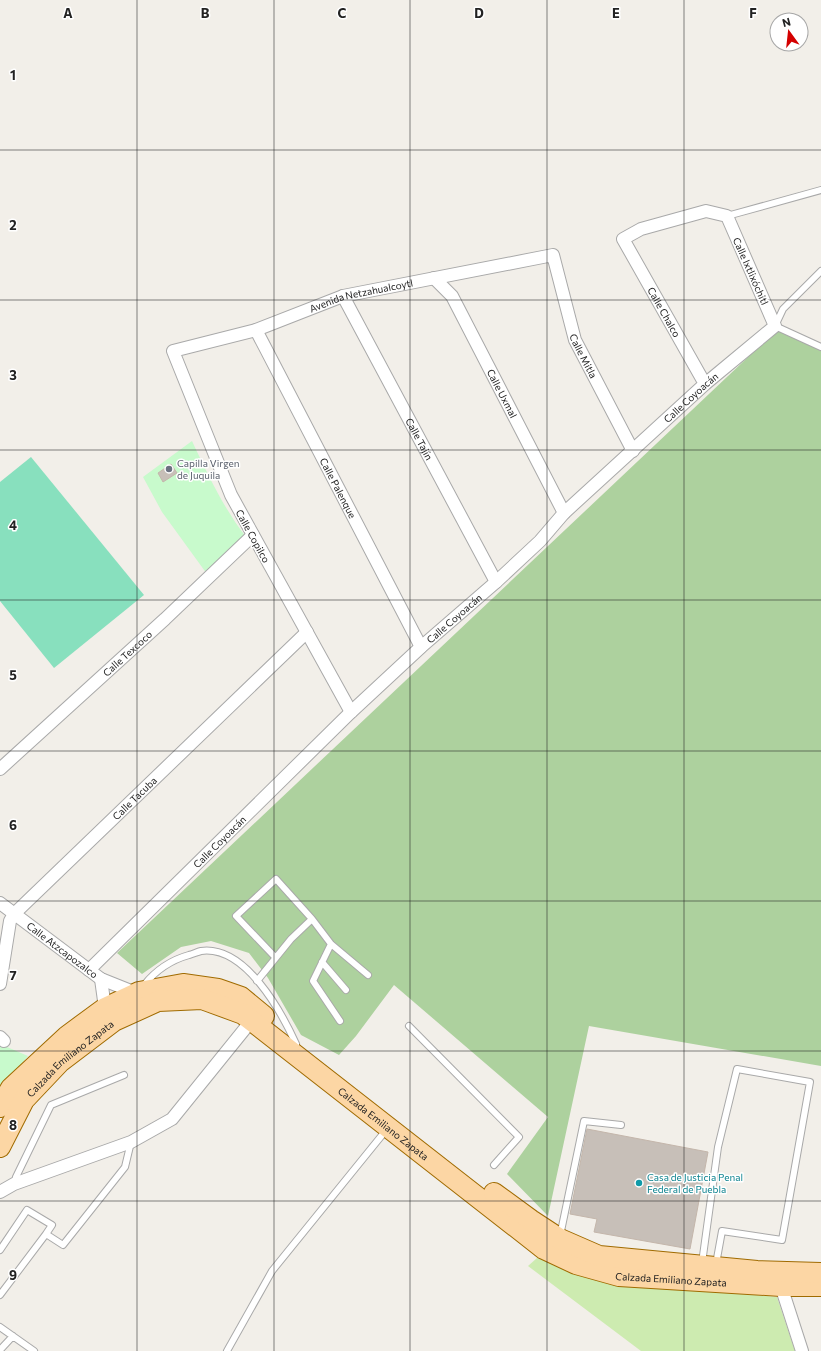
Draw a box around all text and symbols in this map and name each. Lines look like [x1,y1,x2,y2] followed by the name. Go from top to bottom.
[63,5,73,21] text: A
[201,5,210,21] text: B
[338,5,347,21] text: C
[474,5,484,21] text: D
[612,5,620,21] text: E
[749,5,757,21] text: F
[769,12,809,52] north arrow
[781,15,792,29] text: N
[10,67,16,83] text: 1
[9,217,17,233] text: 2
[731,235,771,307] street label: Calle Ixtlixóchitl
[308,276,414,315] street label: Avenida Netzahualcoytl
[645,285,683,339] street label: Calle Chalco
[568,332,600,380] street label: Calle Mitla
[9,367,17,383] text: 3
[485,367,520,420] street label: Calle Uxmal
[661,370,720,425] street label: Calle Coyoacán
[403,416,436,462] street label: Calle Tajín
[318,456,359,520] street label: Calle Palenque
[177,457,240,481] place label: Capilla Virgen de Juquila
[164,464,174,474] marker: Capilla Virgen de Juquila
[233,507,273,565] street label: Calle Copilco
[9,517,17,533] text: 4
[424,591,484,646] street label: Calle Coyoacán
[100,628,154,679] street label: Calle Texcoco
[9,667,17,683] text: 5
[110,774,159,822] street label: Calle Tacuba
[191,813,248,870] street label: Calle Coyoacán
[9,817,17,833] text: 6
[24,919,100,980] street label: Calle Atzcapozalco
[9,967,17,983] text: 7
[24,1018,116,1099] street label: Calzada Emiliano Zapata
[336,1085,431,1163] street label: Calzada Emiliano Zapata
[9,1117,17,1133] text: 8
[647,1171,743,1195] place label: Casa de Justicia Penal Federal de Puebla
[634,1178,644,1188] marker: Casa de Justicia Penal Federal de Puebla
[9,1267,17,1283] text: 9
[614,1269,727,1289] street label: Calzada Emiliano Zapata

